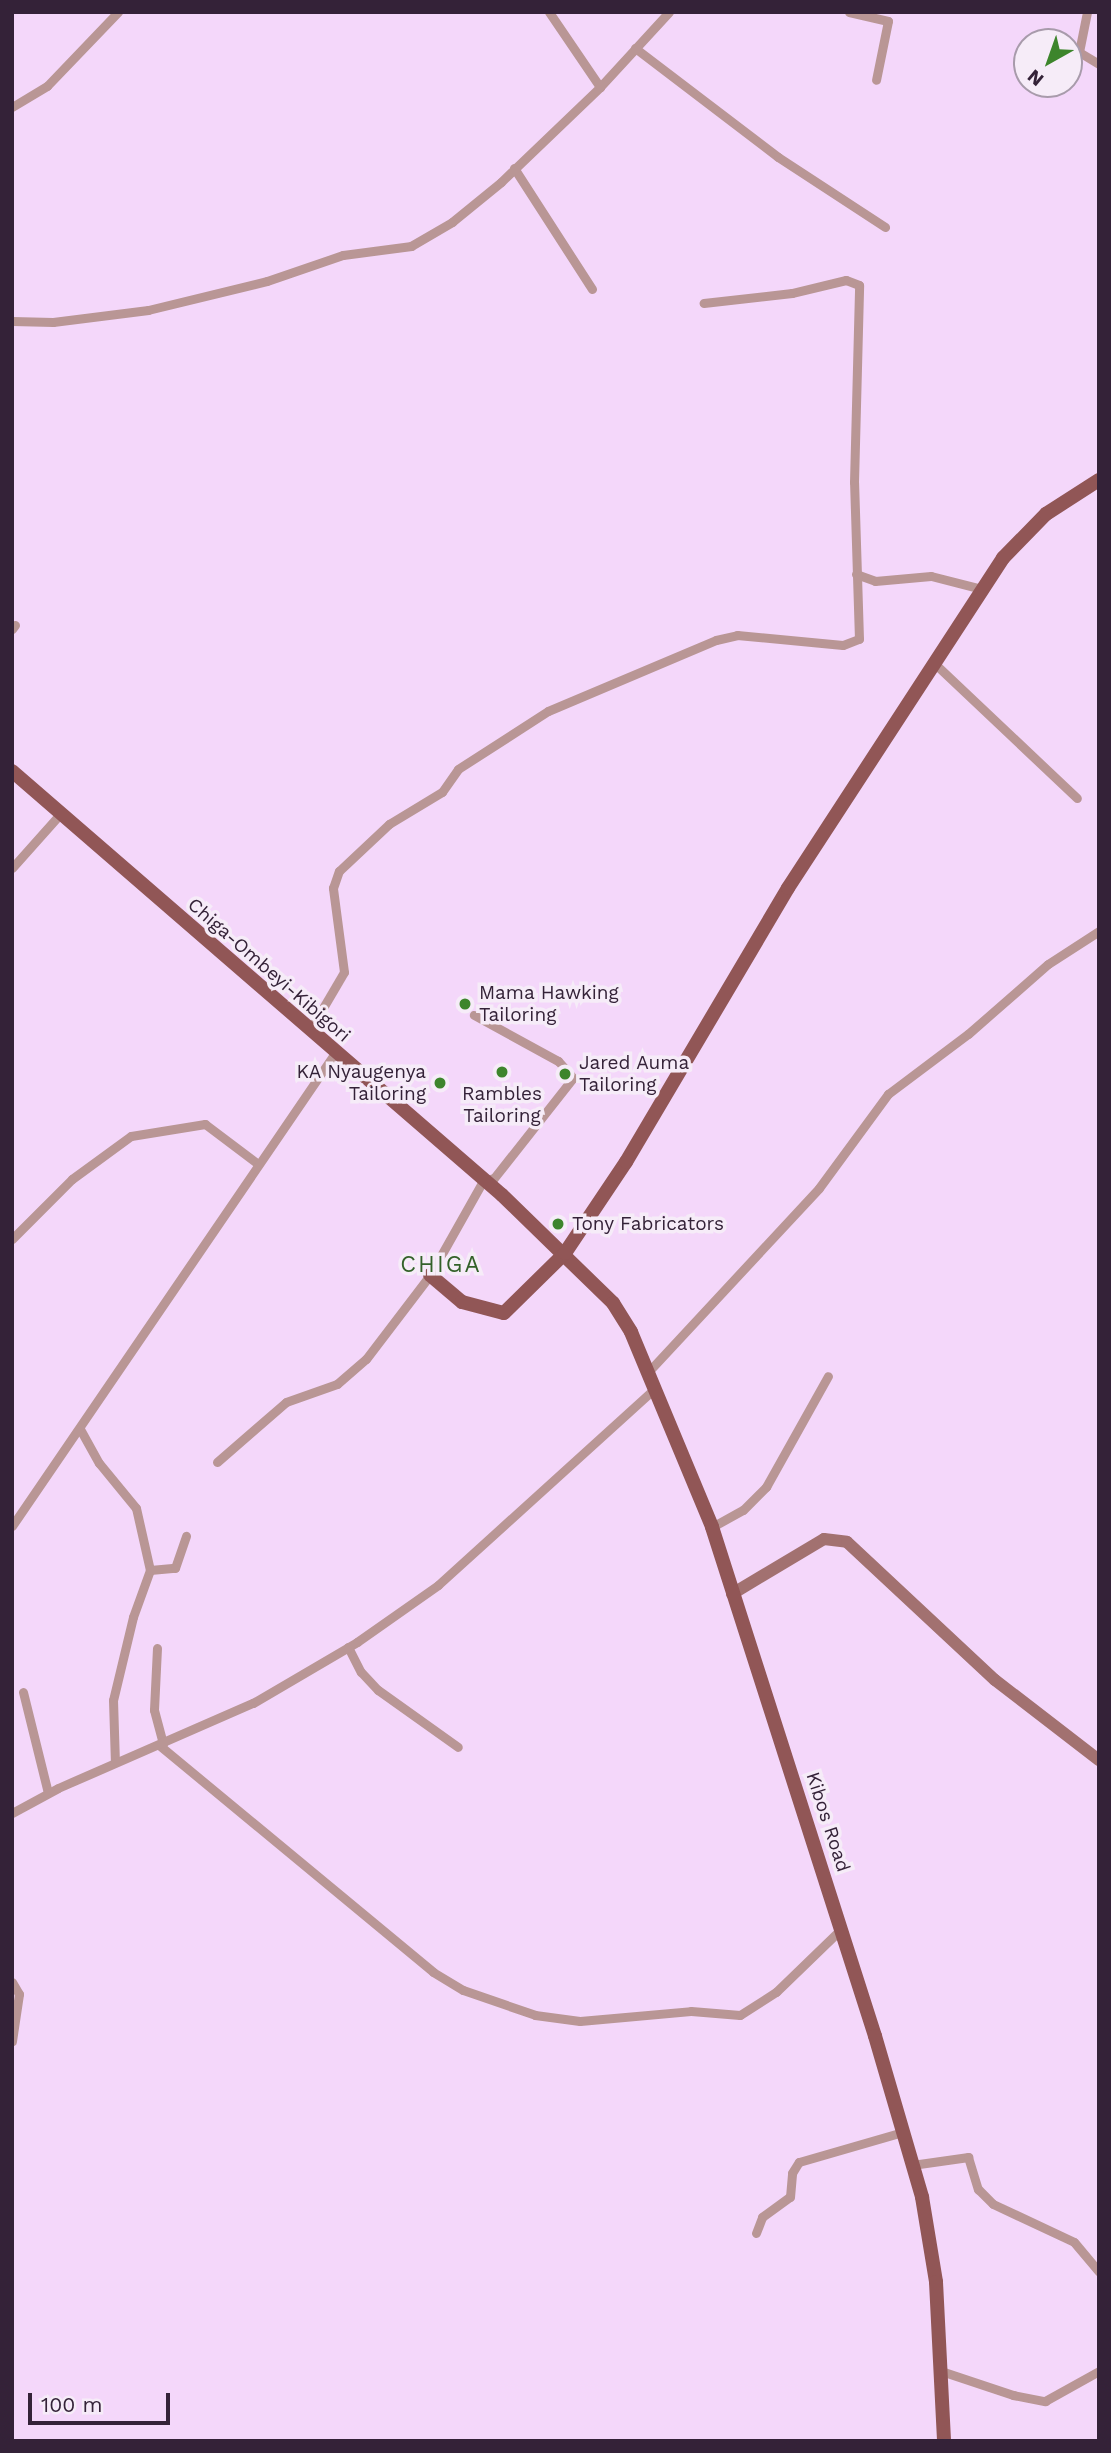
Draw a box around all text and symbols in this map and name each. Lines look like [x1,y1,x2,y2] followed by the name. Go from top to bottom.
[1013,28,1083,98] north arrow
[1023,65,1048,91] text: N
[183,893,355,1047] street label: Chiga-Ombeyi-Kibigori
[479,982,619,1026] place label: Mama Hawking Tailoring
[457,996,473,1012] marker: Mama Hawking Tailoring
[579,1052,690,1096] place label: Jared Auma Tailoring
[296,1061,426,1105] place label: KA Nyaugenya Tailoring
[494,1064,510,1080] marker: Rambles Tailoring
[557,1066,573,1082] marker: Jared Auma Tailoring
[432,1075,448,1091] marker: KA Nyaugenya Tailoring
[462,1083,542,1127] place label: Rambles Tailoring
[572,1213,724,1235] place label: Tony Fabricators
[550,1216,566,1232] marker: Tony Fabricators
[401,1251,481,1279] district label: CHIGA
[801,1769,855,1875] street label: Kibos Road
[32,2380,173,2424] scale bar
[41,2392,103,2417] text: 100 m

